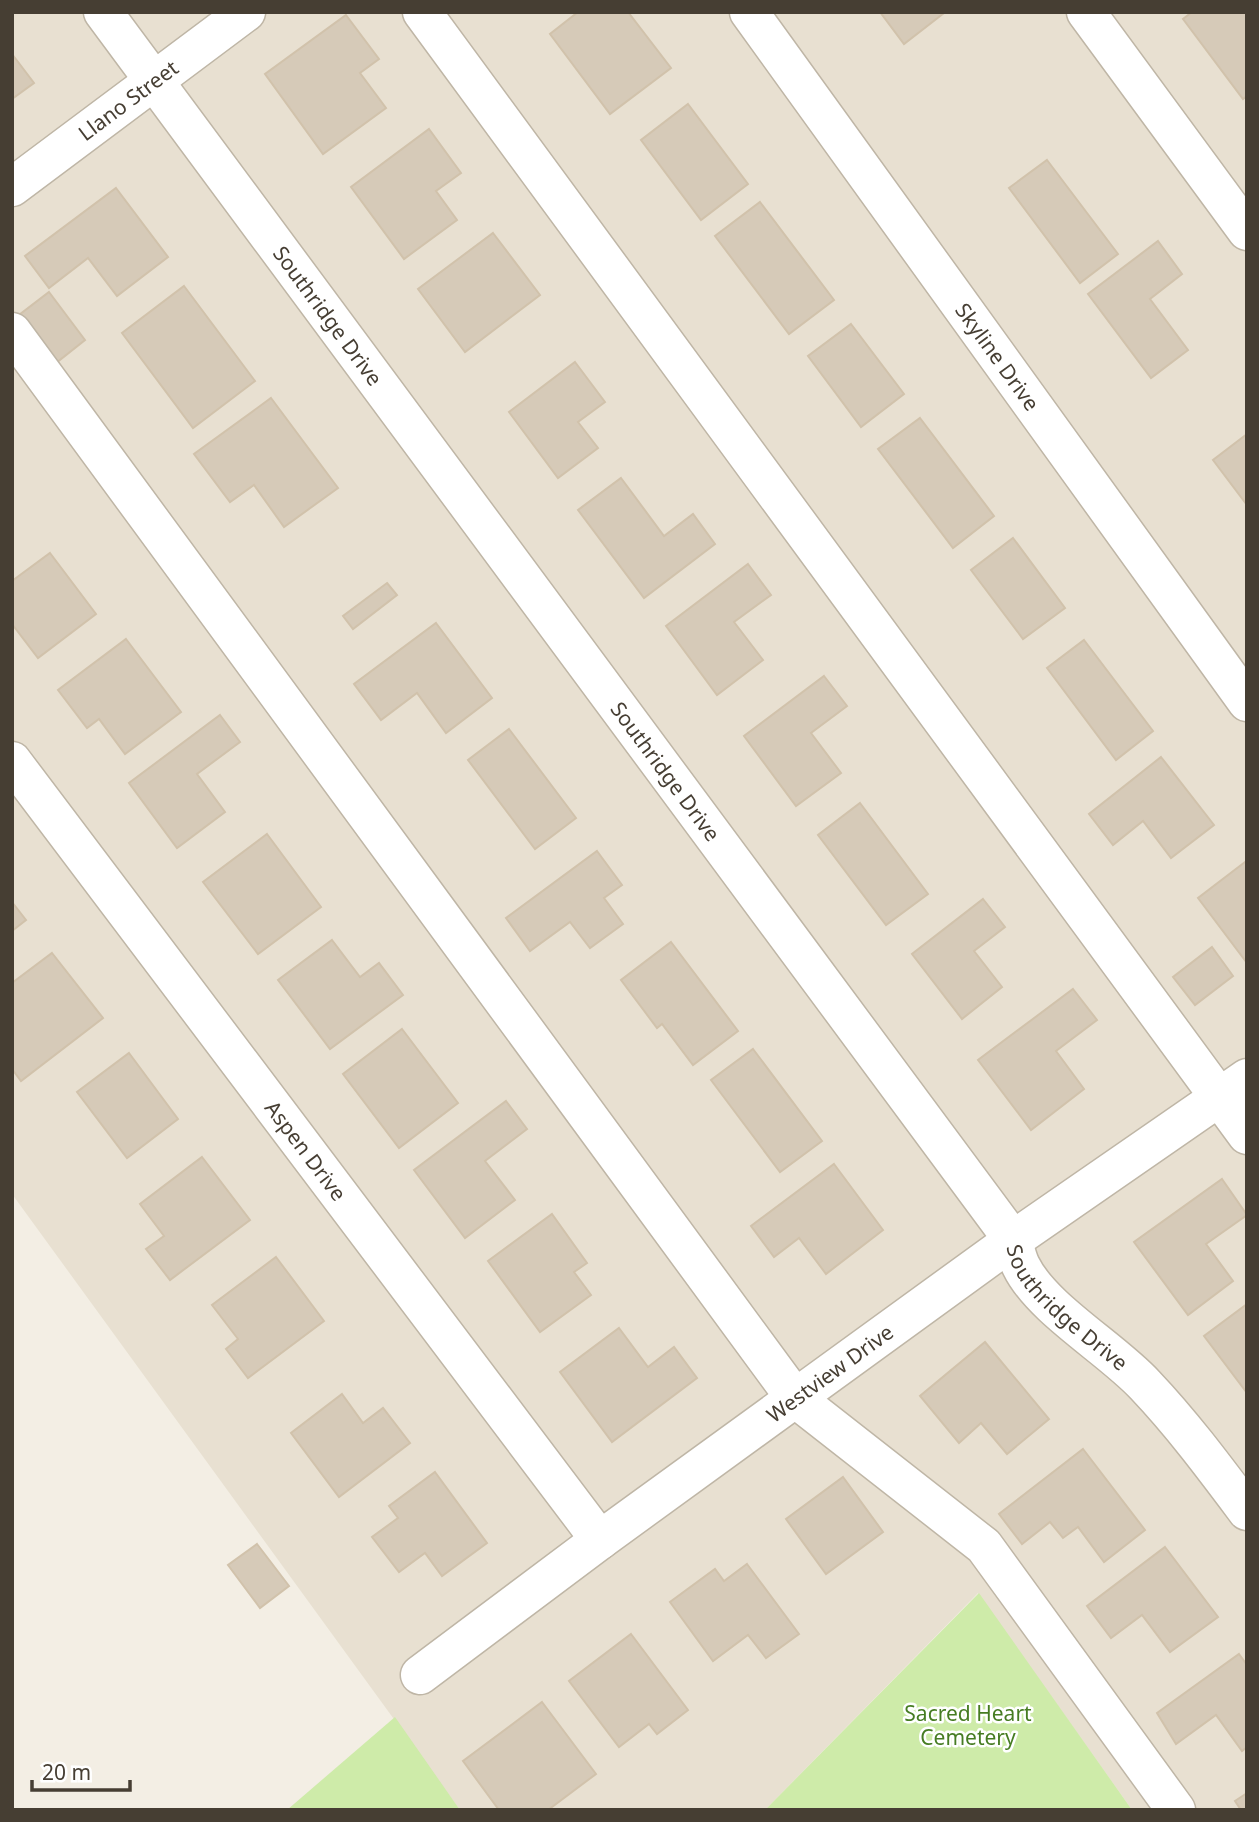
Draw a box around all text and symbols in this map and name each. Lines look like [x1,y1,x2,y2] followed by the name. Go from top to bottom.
[72,53,184,147] street label: Llano Street
[267,240,389,391] street label: Southridge Drive
[949,297,1046,416] street label: Skyline Drive
[605,696,727,847] street label: Southridge Drive
[259,1095,353,1206] street label: Aspen Drive
[1001,1241,1134,1377] street label: Southridge Drive
[761,1318,899,1429] street label: Westview Drive
[904,1699,1032,1751] park label: Sacred Heart Cemetery
[32,1748,130,1792] scale bar
[42,1758,91,1786] text: 20 m

